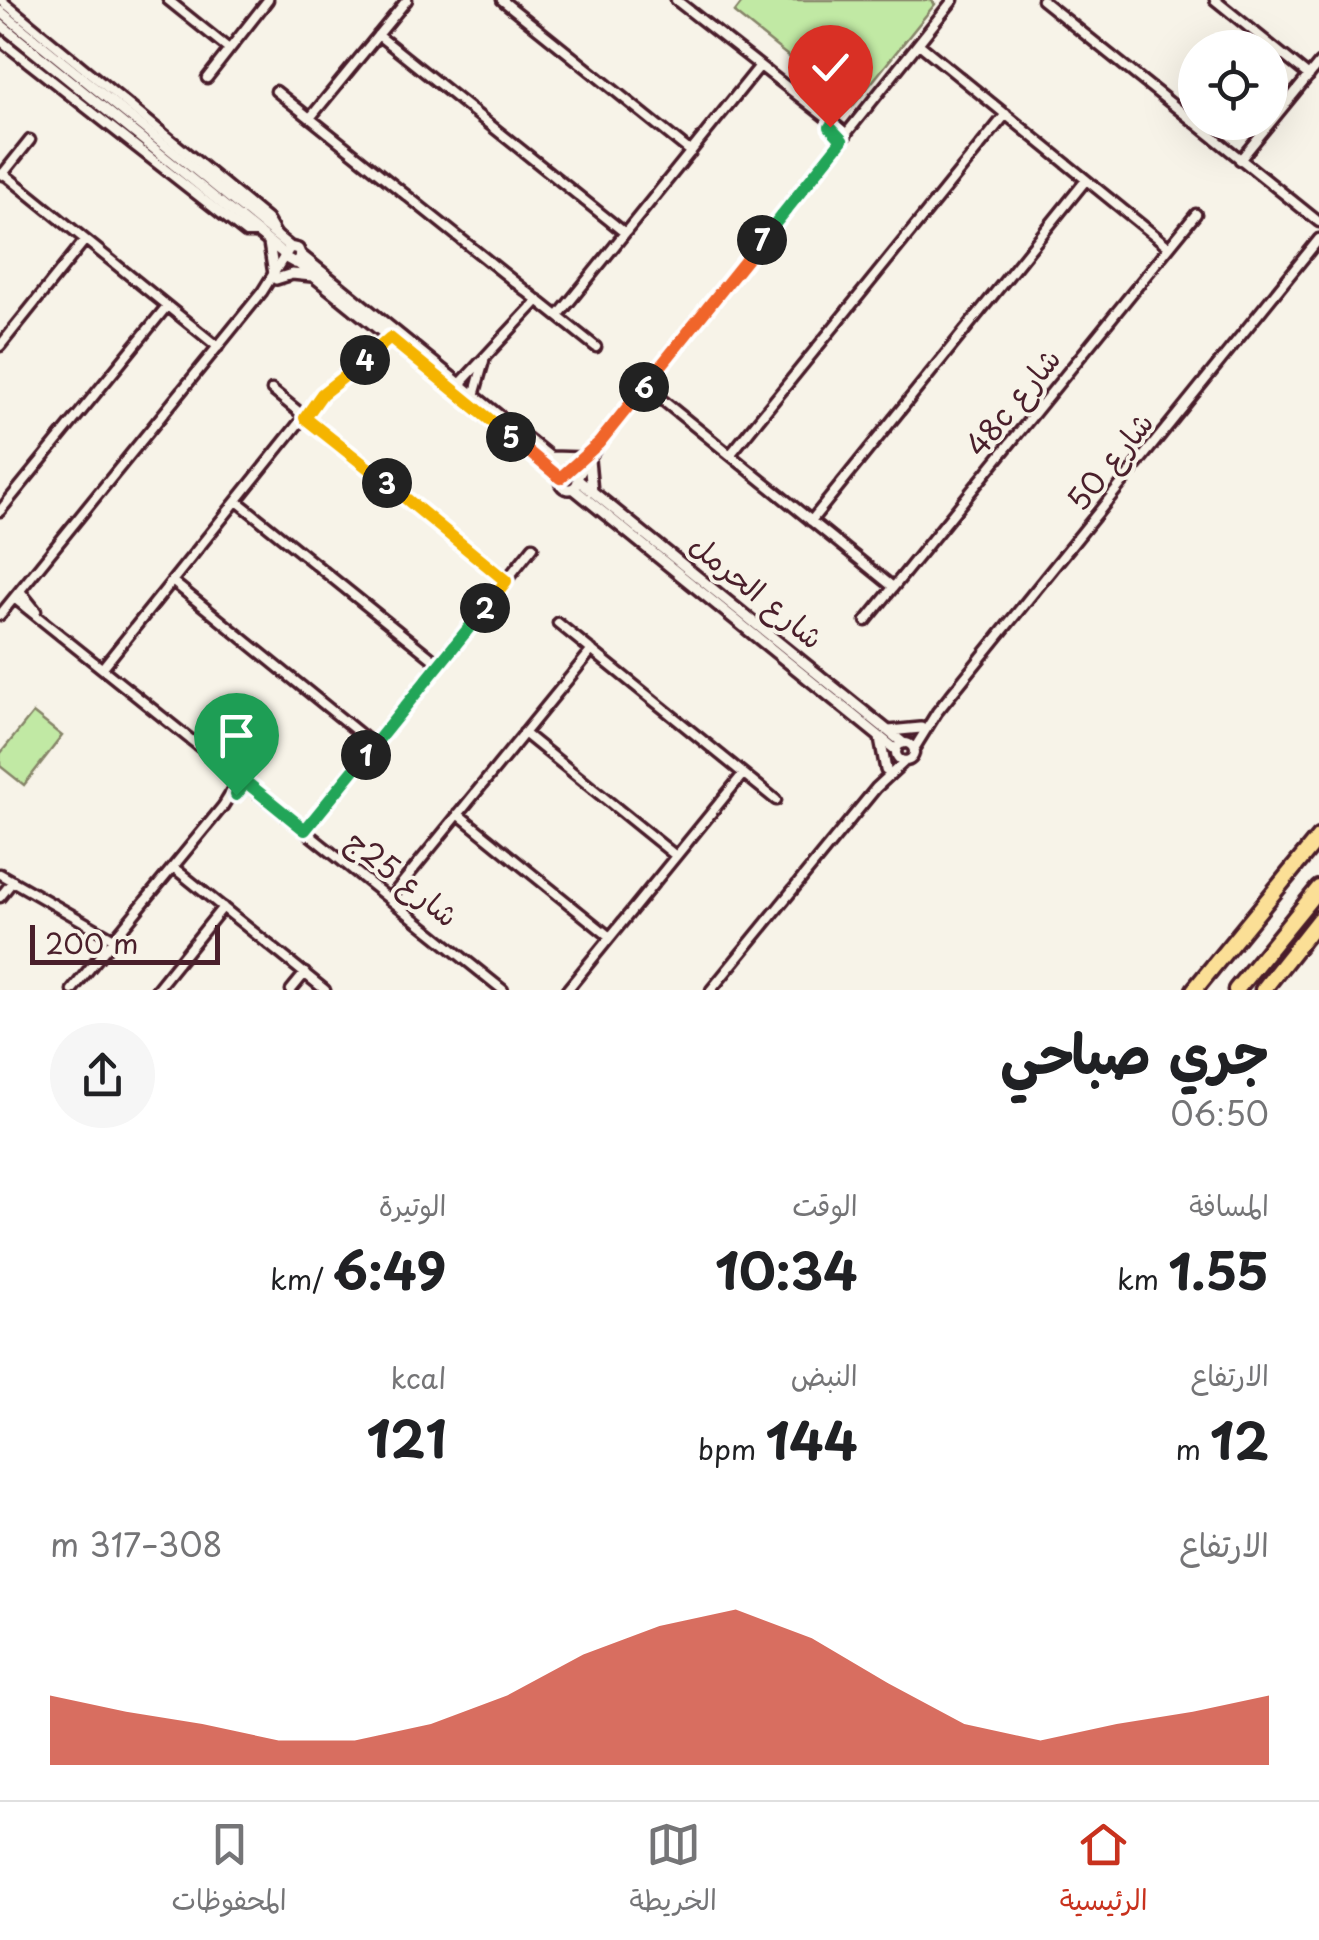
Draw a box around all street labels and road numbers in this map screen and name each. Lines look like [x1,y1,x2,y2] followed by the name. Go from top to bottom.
[954,337,1071,466] street label: 48c شارع
[1055,401,1164,520] street label: شارع 50
[680,522,834,659] street label: شارع الحرمل
[337,818,469,937] street label: شارع 25ج

